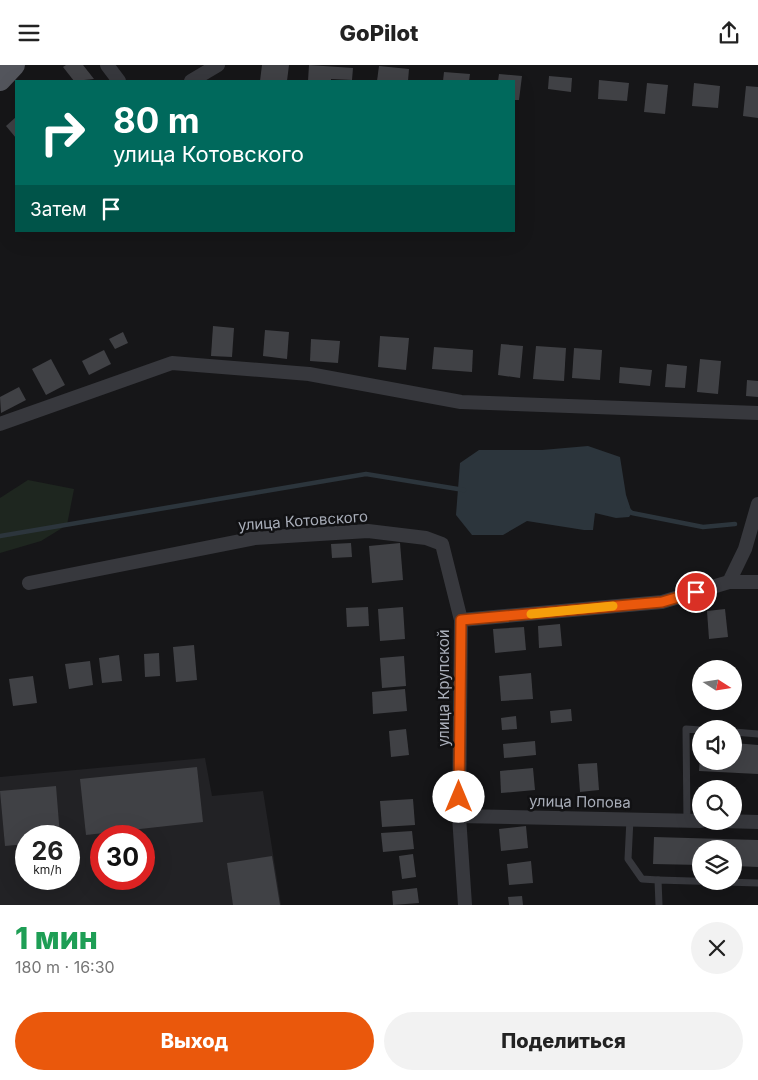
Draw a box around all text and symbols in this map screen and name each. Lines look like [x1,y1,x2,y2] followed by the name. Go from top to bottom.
[15,19,43,47] icon: menu
[715,19,743,47] icon: share
[340,20,419,46] text: GoPilot
[113,99,200,141] text: 80 m
[30,100,95,165] icon: right
[113,141,304,167] text: улица Котовского
[97,195,125,223] icon: arrive
[30,198,87,221] text: Затем
[237,506,369,535] street label: улица Котовского
[675,571,717,613] pin
[682,578,710,606] icon: arrive
[434,629,453,747] street label: улица Крупской
[692,660,742,710] north arrow
[692,660,742,890] map controls
[692,720,742,770] button: sound
[432,770,484,822] position arrow
[692,780,742,830] button: search
[529,791,631,812] street label: улица Попова
[90,825,155,890] speed limit sign: 30
[32,836,63,866] text: 26
[692,840,742,890] button: layers
[33,862,62,877] text: km/h
[15,920,98,956] text: 1 мин
[691,922,743,974] button: close
[15,957,115,977] text: 180 m · 16:30
[15,1012,374,1070] button: Выход
[384,1012,743,1070] button: Поделиться

